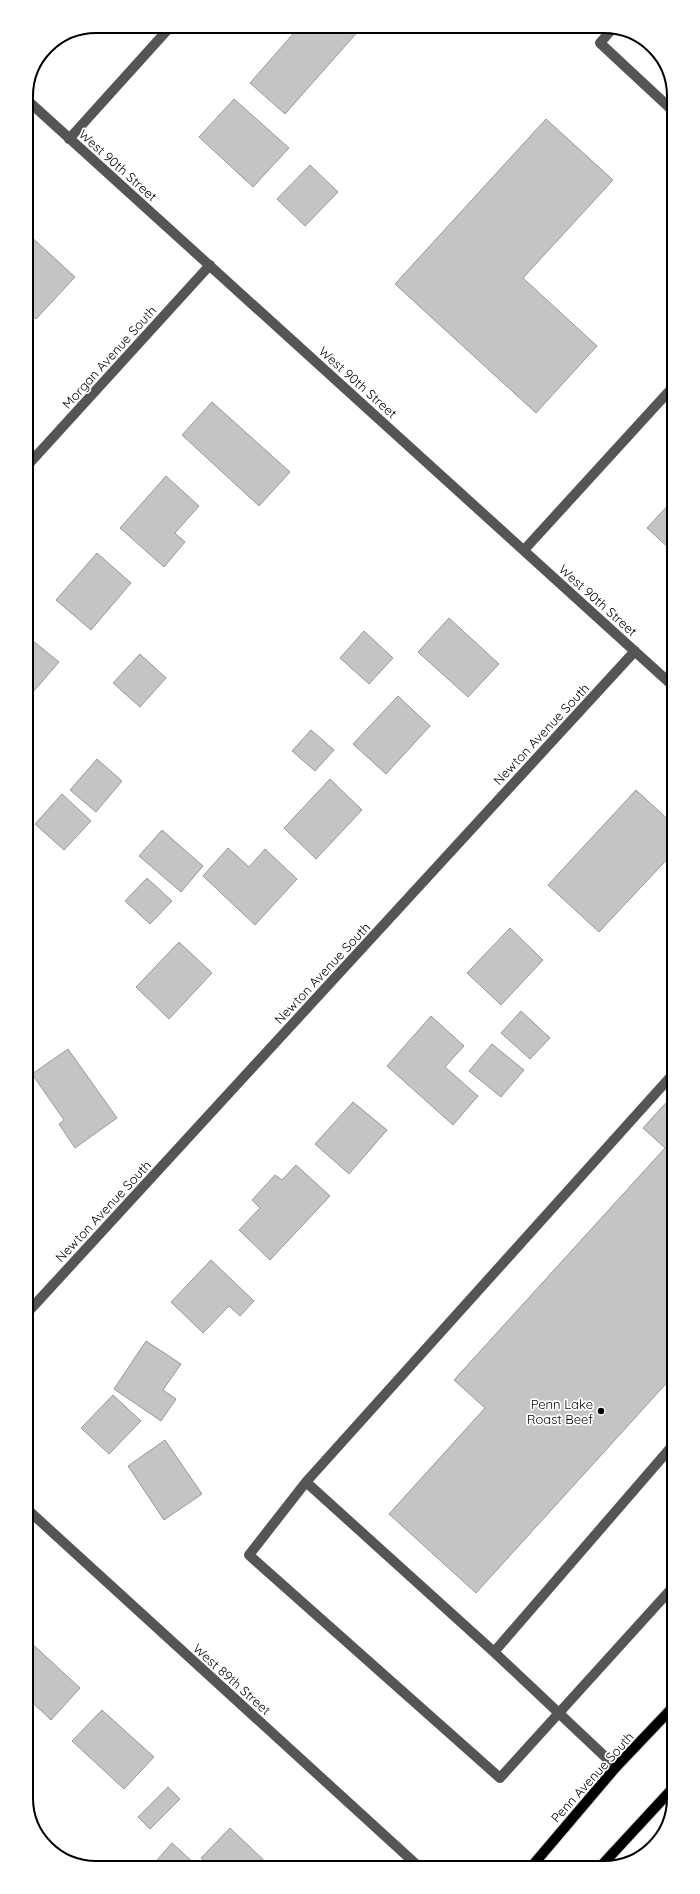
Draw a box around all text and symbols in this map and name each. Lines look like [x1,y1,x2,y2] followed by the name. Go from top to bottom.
[76,126,160,204] street label: West 90th Street
[59,302,159,412] street label: Morgan Avenue South
[316,343,400,421] street label: West 90th Street
[556,561,640,639] street label: West 90th Street
[490,680,592,788] street label: Newton Avenue South
[271,919,373,1027] street label: Newton Avenue South
[52,1157,154,1265] street label: Newton Avenue South
[527,1396,593,1427] place label: Penn Lake Roast Beef
[596,1406,606,1416] marker: Penn Lake Roast Beef
[190,1640,274,1718] street label: West 89th Street
[547,1729,637,1825] street label: Penn Avenue South

